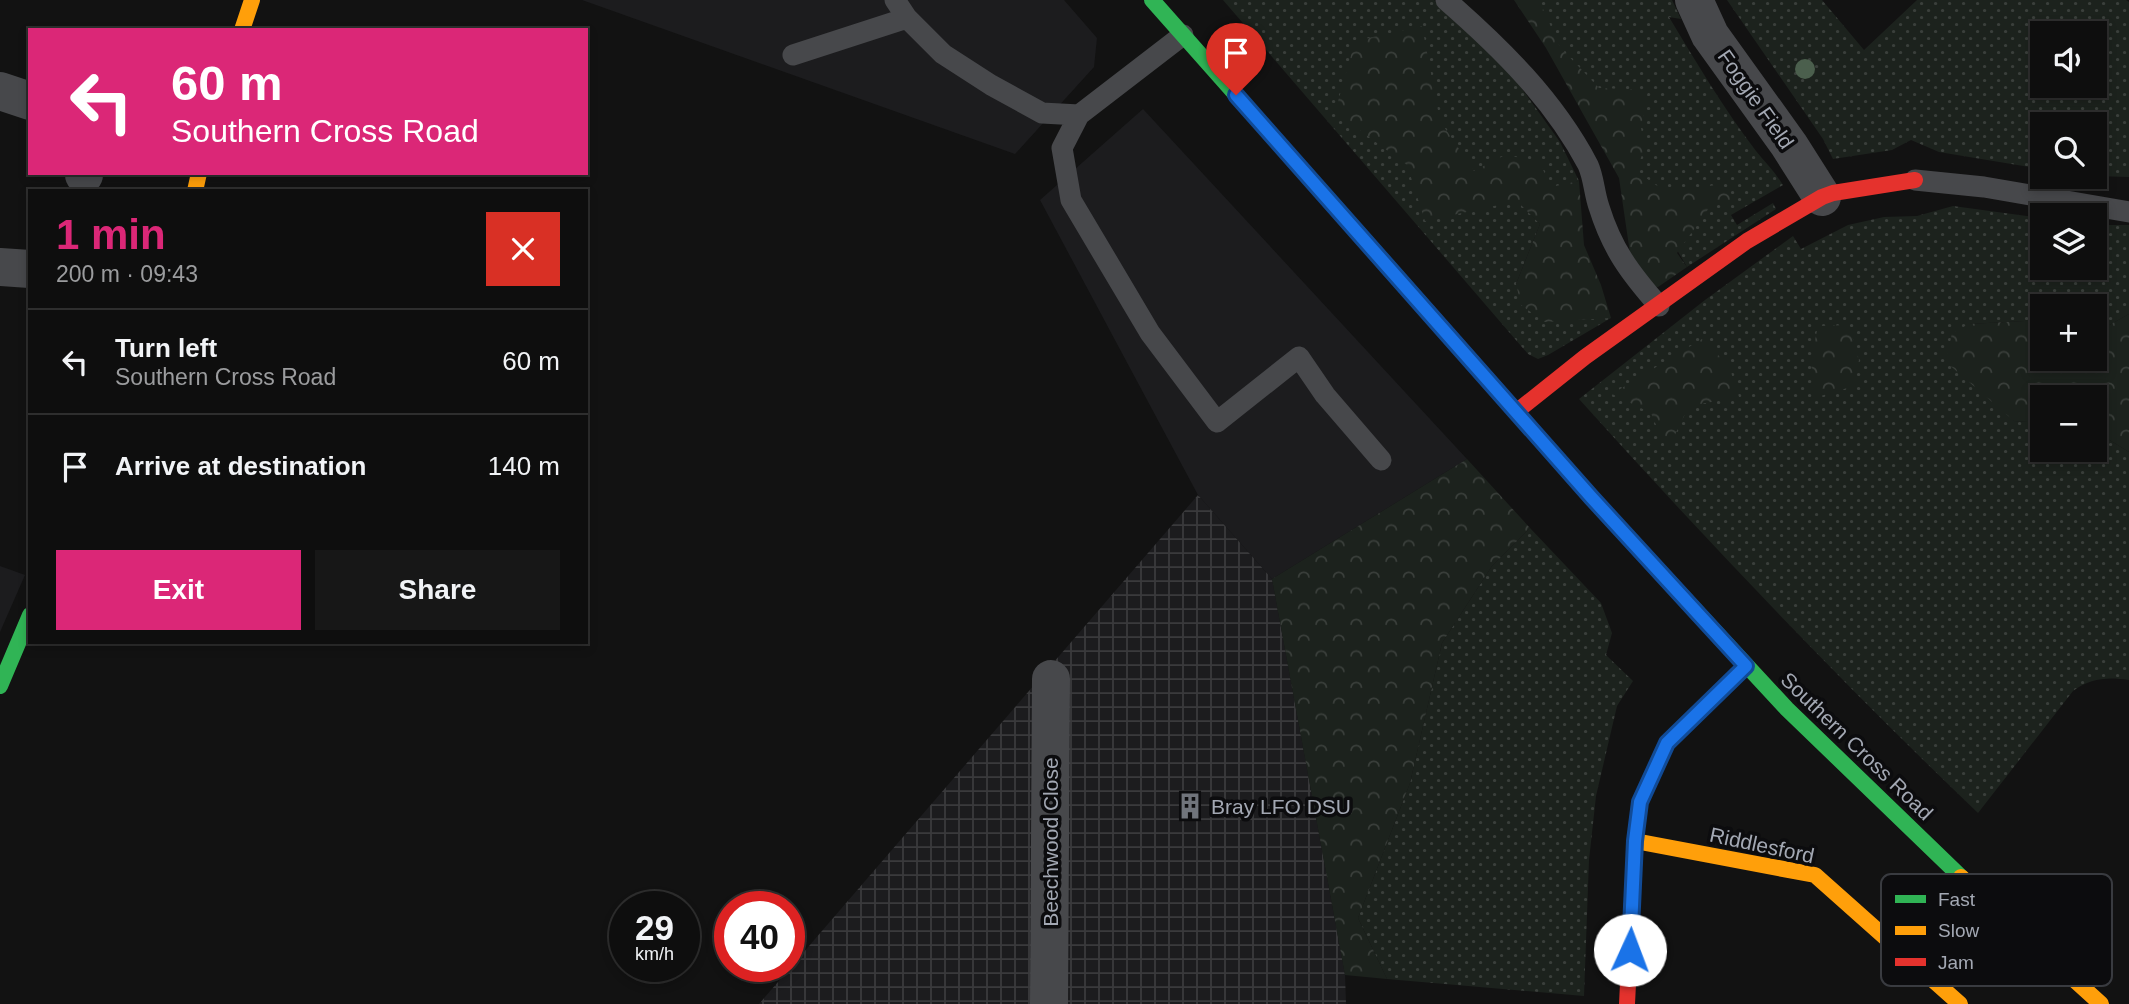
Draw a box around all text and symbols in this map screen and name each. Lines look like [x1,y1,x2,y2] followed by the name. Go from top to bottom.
[2030,21,2107,462] map controls
[2030,21,2107,98] button: sound
[1206,23,1266,95] pin
[1217,34,1255,72] icon: arrive
[1713,45,1799,153] street label: Foggie Field
[56,56,147,147] icon: left
[171,56,283,110] text: 60 m
[2030,112,2107,189] button: search
[171,113,479,149] text: Southern Cross Road
[2030,203,2107,280] button: layers
[56,211,166,258] text: 1 min
[486,212,560,286] button: close
[56,261,198,287] text: 200 m · 09:43
[2030,294,2107,371] button: +
[115,333,217,363] text: Turn left
[56,343,94,381] icon: left
[502,346,560,376] text: 60 m
[115,364,336,390] text: Southern Cross Road
[2030,385,2107,462] button: −
[56,448,94,486] icon: arrive
[115,451,366,481] text: Arrive at destination
[488,451,560,481] text: 140 m
[56,550,301,630] button: Exit
[315,550,560,630] button: Share
[1776,668,1938,824] street label: Southern Cross Road
[1039,757,1062,927] street label: Beechwood Close
[1175,791,1205,821] building icon: Bray LFO DSU
[1211,795,1351,818] place label: Bray LFO DSU
[1708,823,1816,867] street label: Riddlesford
[1881,874,2112,986] legend
[1938,889,1976,910] text: Fast
[714,891,805,982] speed limit sign: 40
[635,908,674,947] text: 29
[1593,913,1667,987] position arrow
[1938,920,1979,941] text: Slow
[635,944,674,964] text: km/h
[1938,952,1974,973] text: Jam

